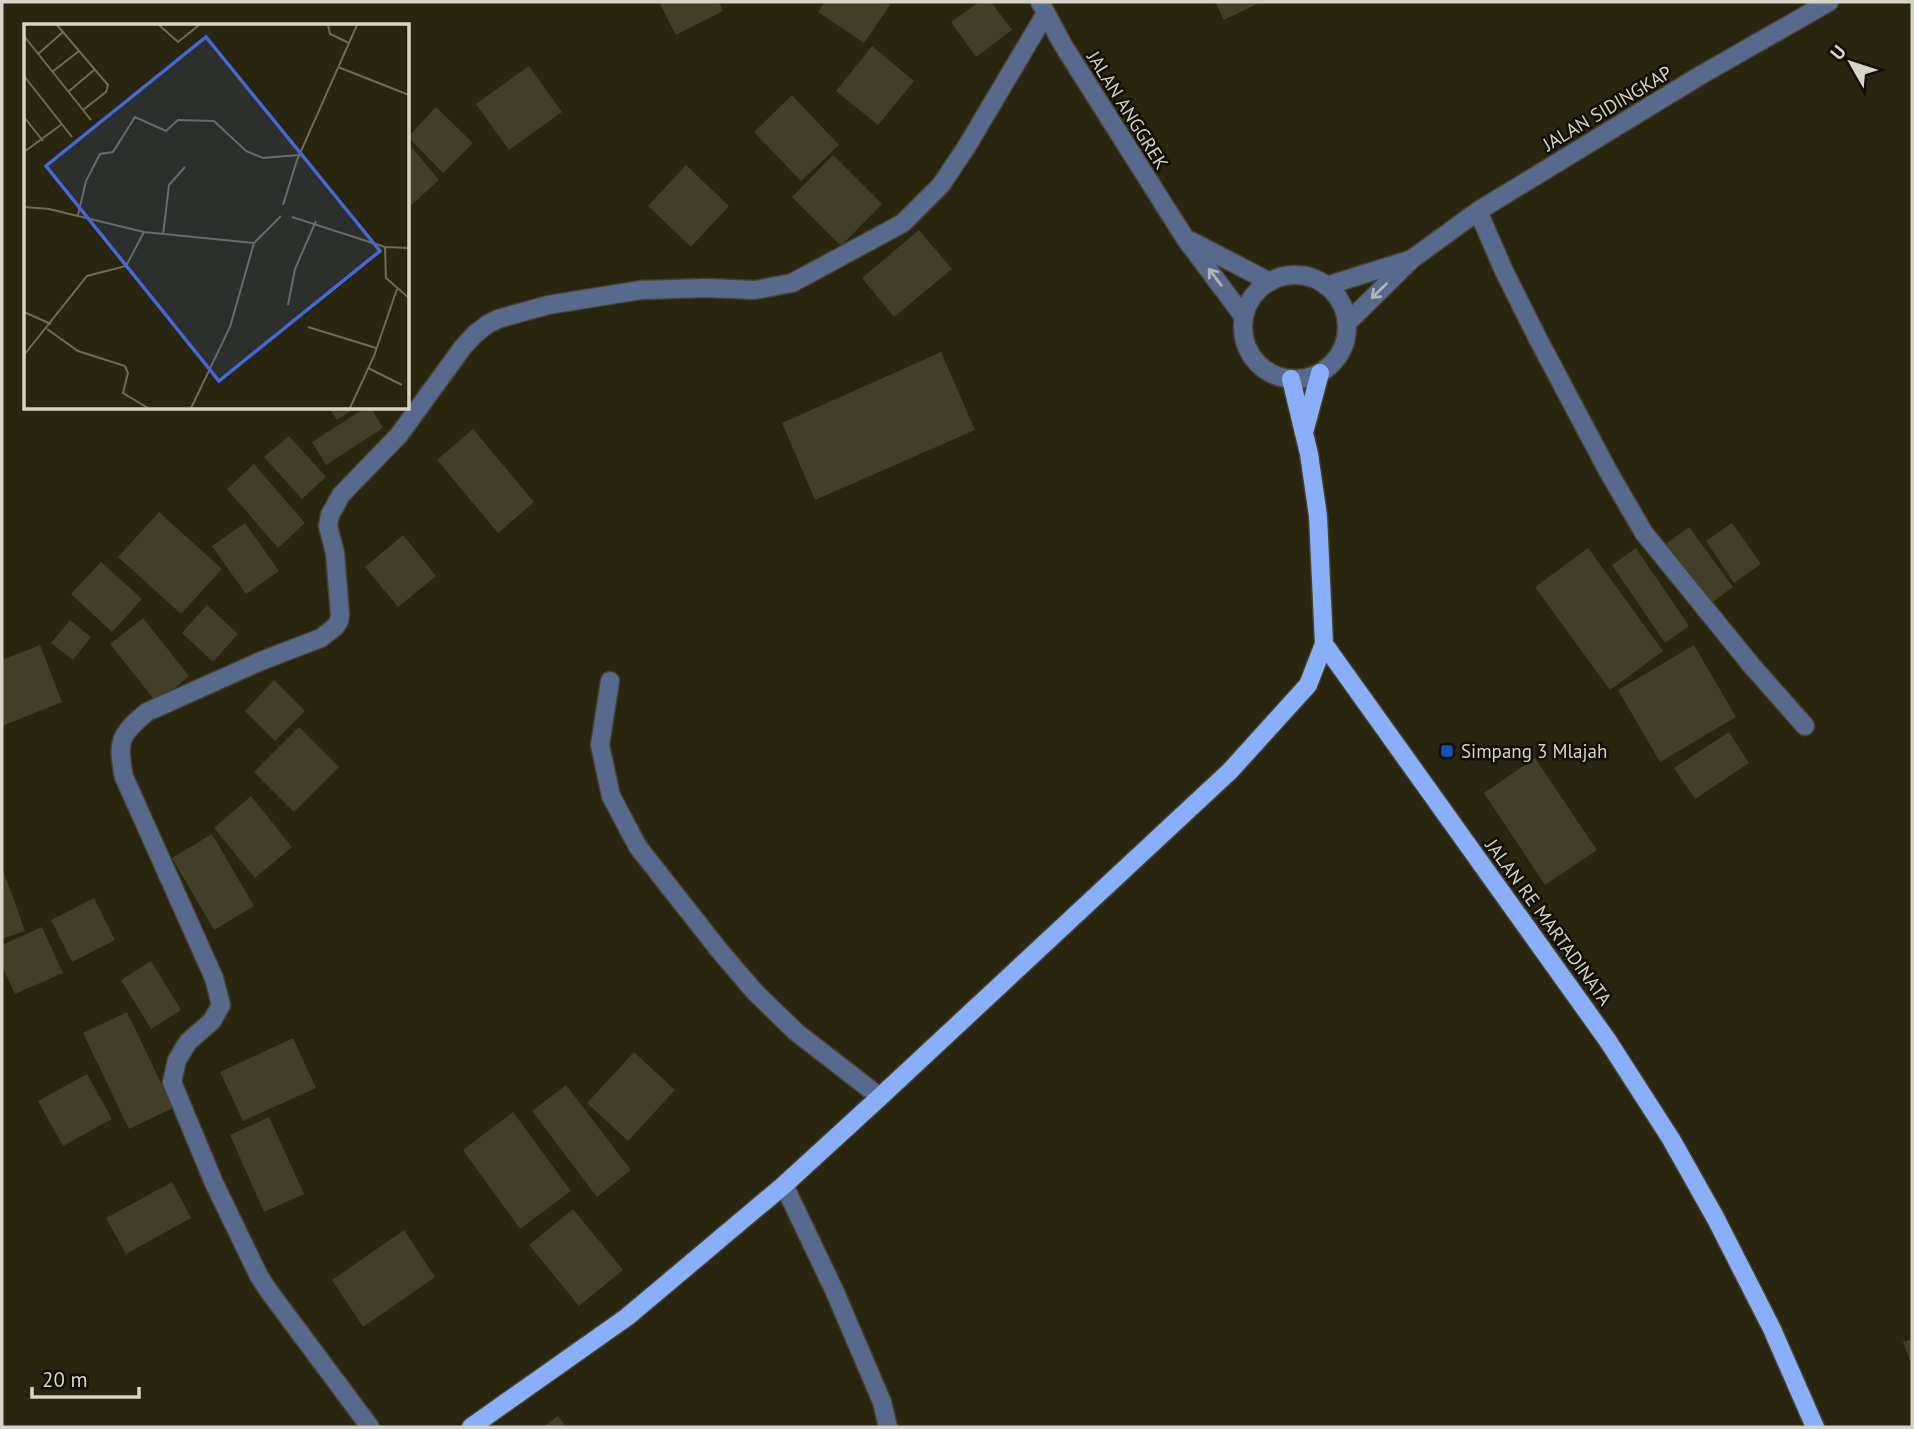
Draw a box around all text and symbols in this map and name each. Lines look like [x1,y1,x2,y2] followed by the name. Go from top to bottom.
[24,24,410,410] inset map
[1816,28,1886,98] north arrow
[1825,40,1851,64] text: U
[1081,45,1174,174] street label: JALAN ANGGREK
[1537,60,1676,156] street label: JALAN SIDINGKAP
[1207,269,1222,287] one-way arrow
[1371,282,1388,299] one-way arrow
[1461,739,1607,763] place label: Simpang 3 Mlajah
[1439,743,1455,759] marker: Simpang 3 Mlajah
[1480,833,1617,1010] street label: JALAN RE MARTADINATA
[32,1356,138,1400] scale bar
[42,1366,88,1393] text: 20 m

